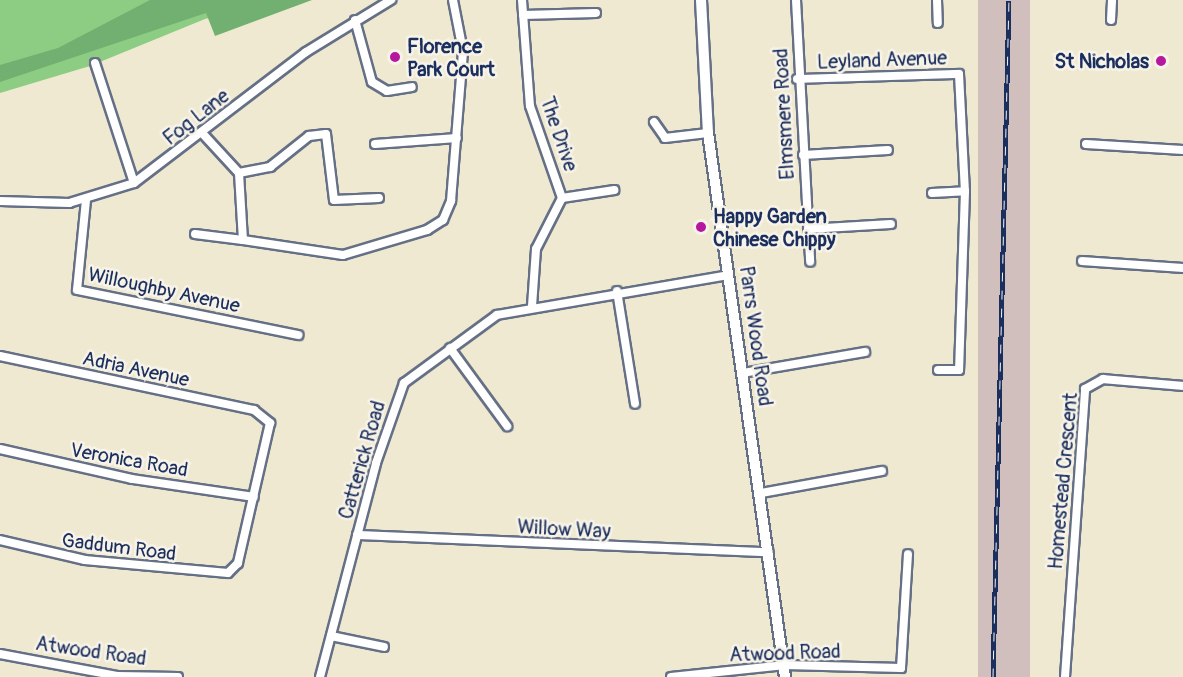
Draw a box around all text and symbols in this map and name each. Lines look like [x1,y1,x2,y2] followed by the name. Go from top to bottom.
[407,34,495,81] place label: Florence Park Court
[817,46,947,74] street label: Leyland Avenue
[769,48,799,180] street label: Elmsmere Road
[1055,49,1149,73] place label: St Nicholas
[388,50,402,64] marker: Florence Park Court
[1154,54,1168,68] marker: St Nicholas
[158,84,234,150] street label: Fog Lane
[535,94,583,174] street label: The Drive
[713,204,835,251] place label: Happy Garden Chinese Chippy
[694,220,708,234] marker: Happy Garden Chinese Chippy
[86,262,242,318] street label: Willoughby Avenue
[734,264,778,408] street label: Parrs Wood Road
[80,346,192,392] street label: Adria Avenue
[1043,392,1083,570] street label: Homestead Crescent
[334,398,390,522] street label: Catterick Road
[68,438,190,482] street label: Veronica Road
[517,515,611,543] street label: Willow Way
[60,528,178,566] street label: Gaddum Road
[34,631,148,671] street label: Atwood Road
[729,639,841,667] street label: Atwood Road

